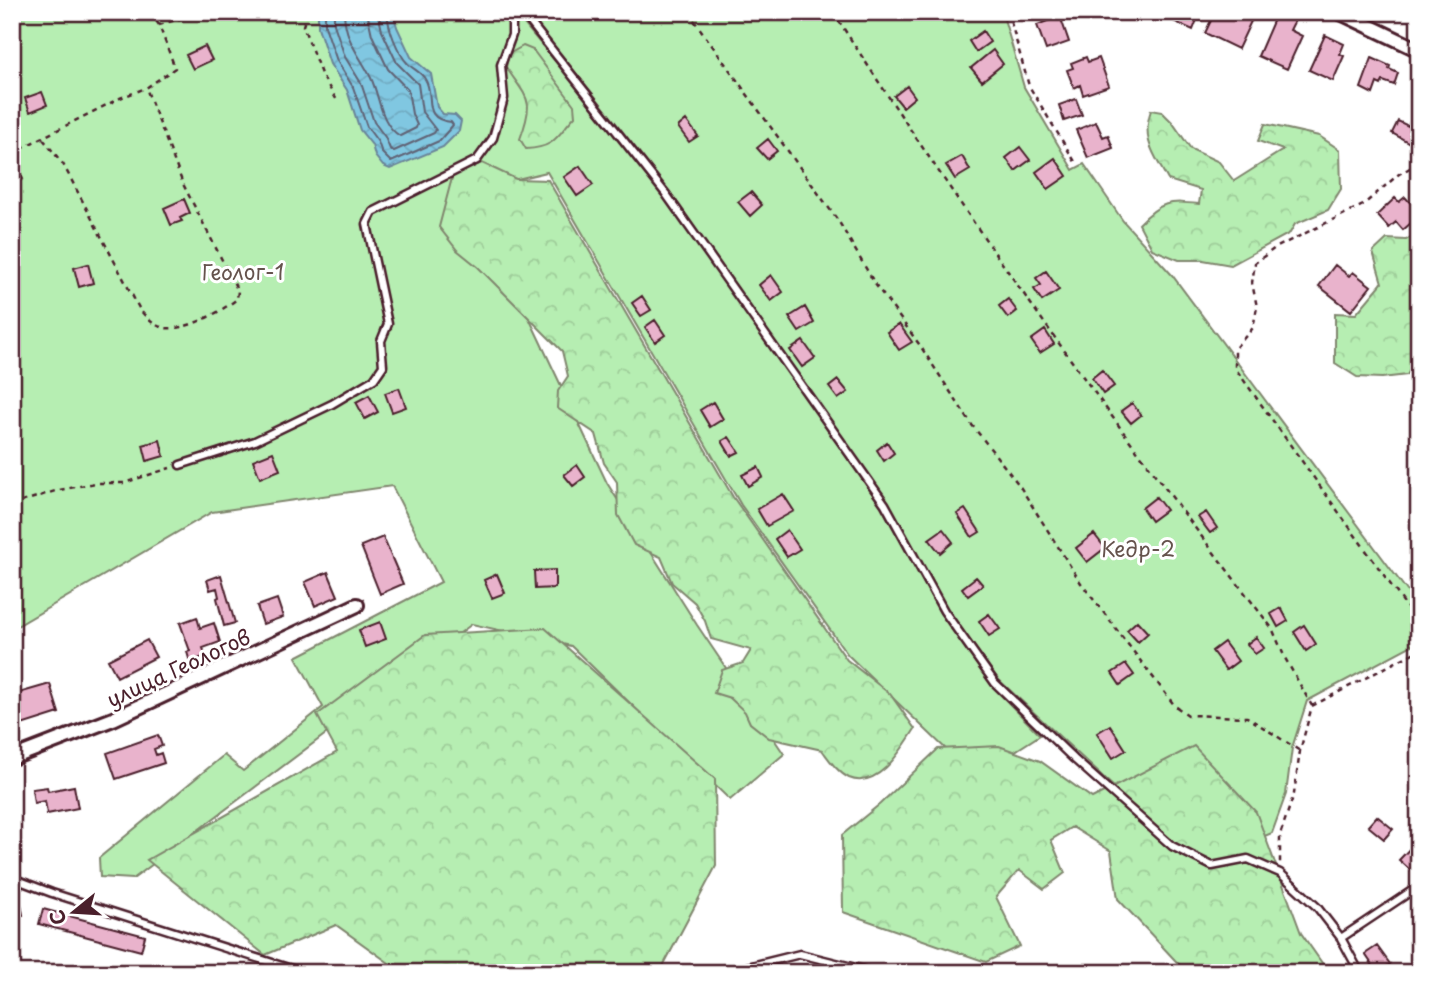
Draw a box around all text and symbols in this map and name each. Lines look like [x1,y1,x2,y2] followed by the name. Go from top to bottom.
[202,255,284,287] park label: Геолог-1
[1101,532,1175,564] park label: Кедр-2
[101,620,255,714] street label: улица Геологов
[38,876,108,946] north arrow
[41,906,72,929] text: С

